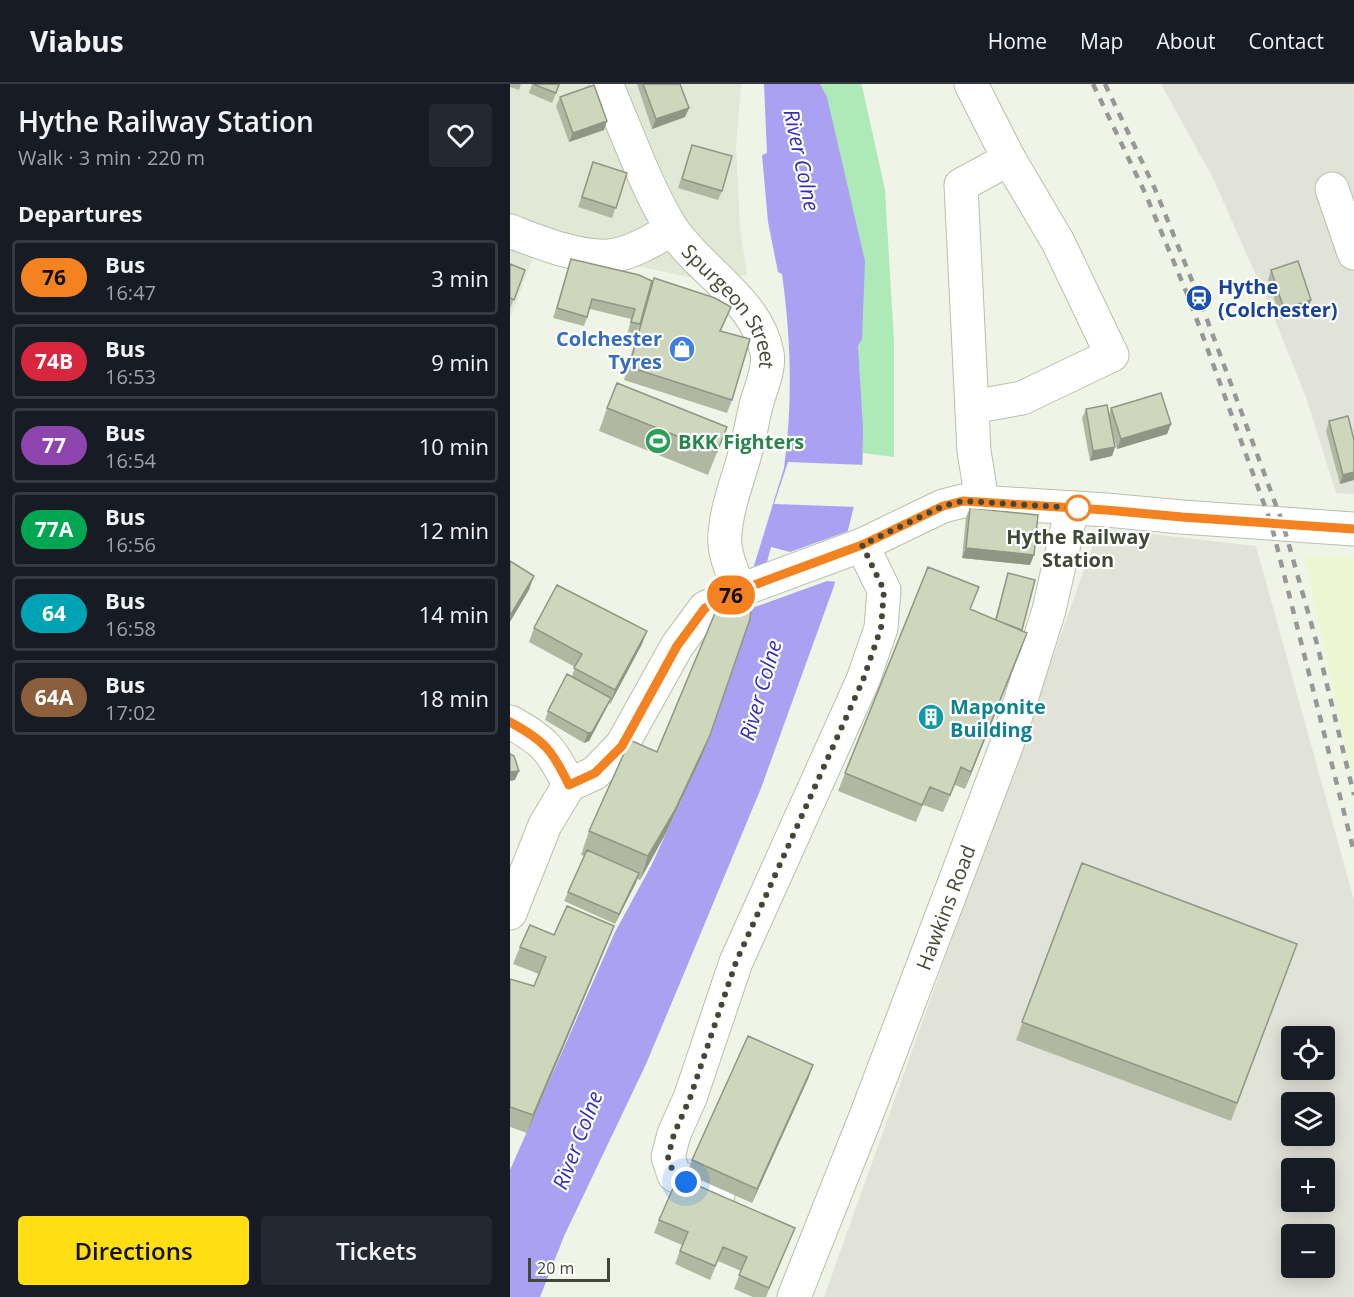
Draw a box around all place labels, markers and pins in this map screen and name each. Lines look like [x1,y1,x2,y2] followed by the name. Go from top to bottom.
[1218,273,1338,323] place label: Hythe (Colchester)
[1184,283,1214,313] station icon: Hythe (Colchester)
[556,325,662,375] place label: Colchester Tyres
[667,334,697,364] shop icon: Colchester Tyres
[643,426,673,456] sports icon: BKK Fighters
[678,428,804,455] place label: BKK Fighters
[1065,495,1091,521] marker: Hythe Railway Station
[1006,523,1150,573] place label: Hythe Railway Station
[950,693,1046,743] place label: Maponite Building
[916,702,946,732] building icon: Maponite Building

